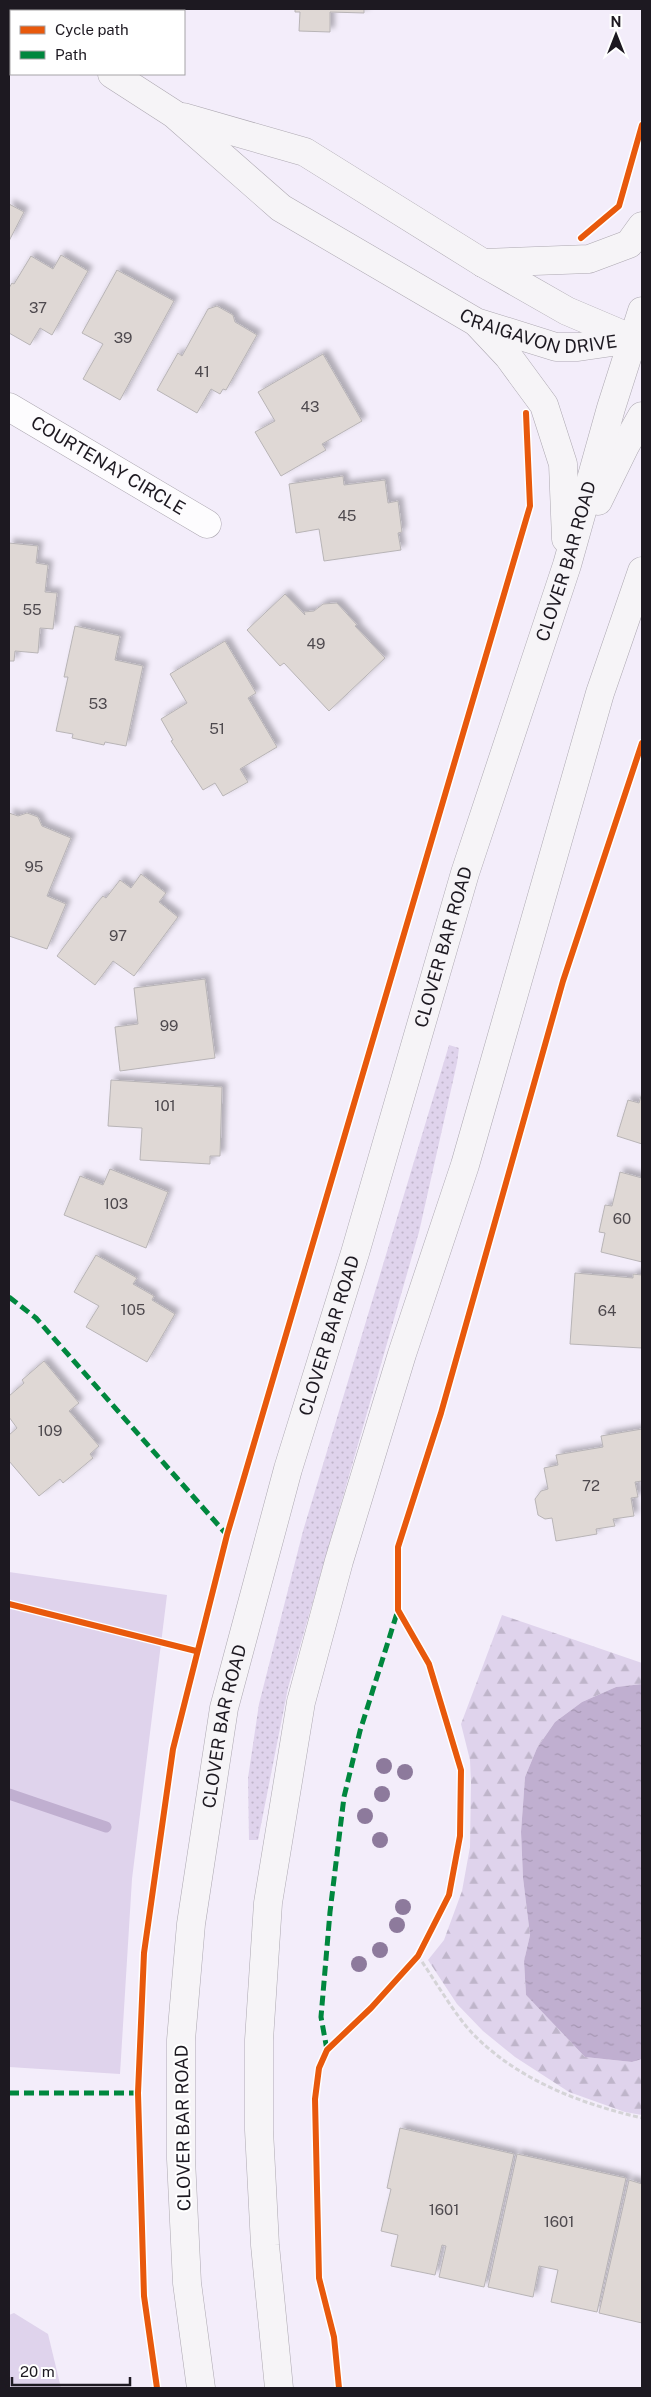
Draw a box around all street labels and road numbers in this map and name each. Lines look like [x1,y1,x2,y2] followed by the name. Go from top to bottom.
[456,304,618,358] street label: CRAIGAVON DRIVE
[27,411,189,519] street label: COURTENAY CIRCLE
[531,479,600,644] street label: CLOVER BAR ROAD
[410,864,476,1030] street label: CLOVER BAR ROAD
[294,1253,364,1418] street label: CLOVER BAR ROAD
[198,1642,251,1810] street label: CLOVER BAR ROAD
[171,2045,194,2211] street label: CLOVER BAR ROAD

